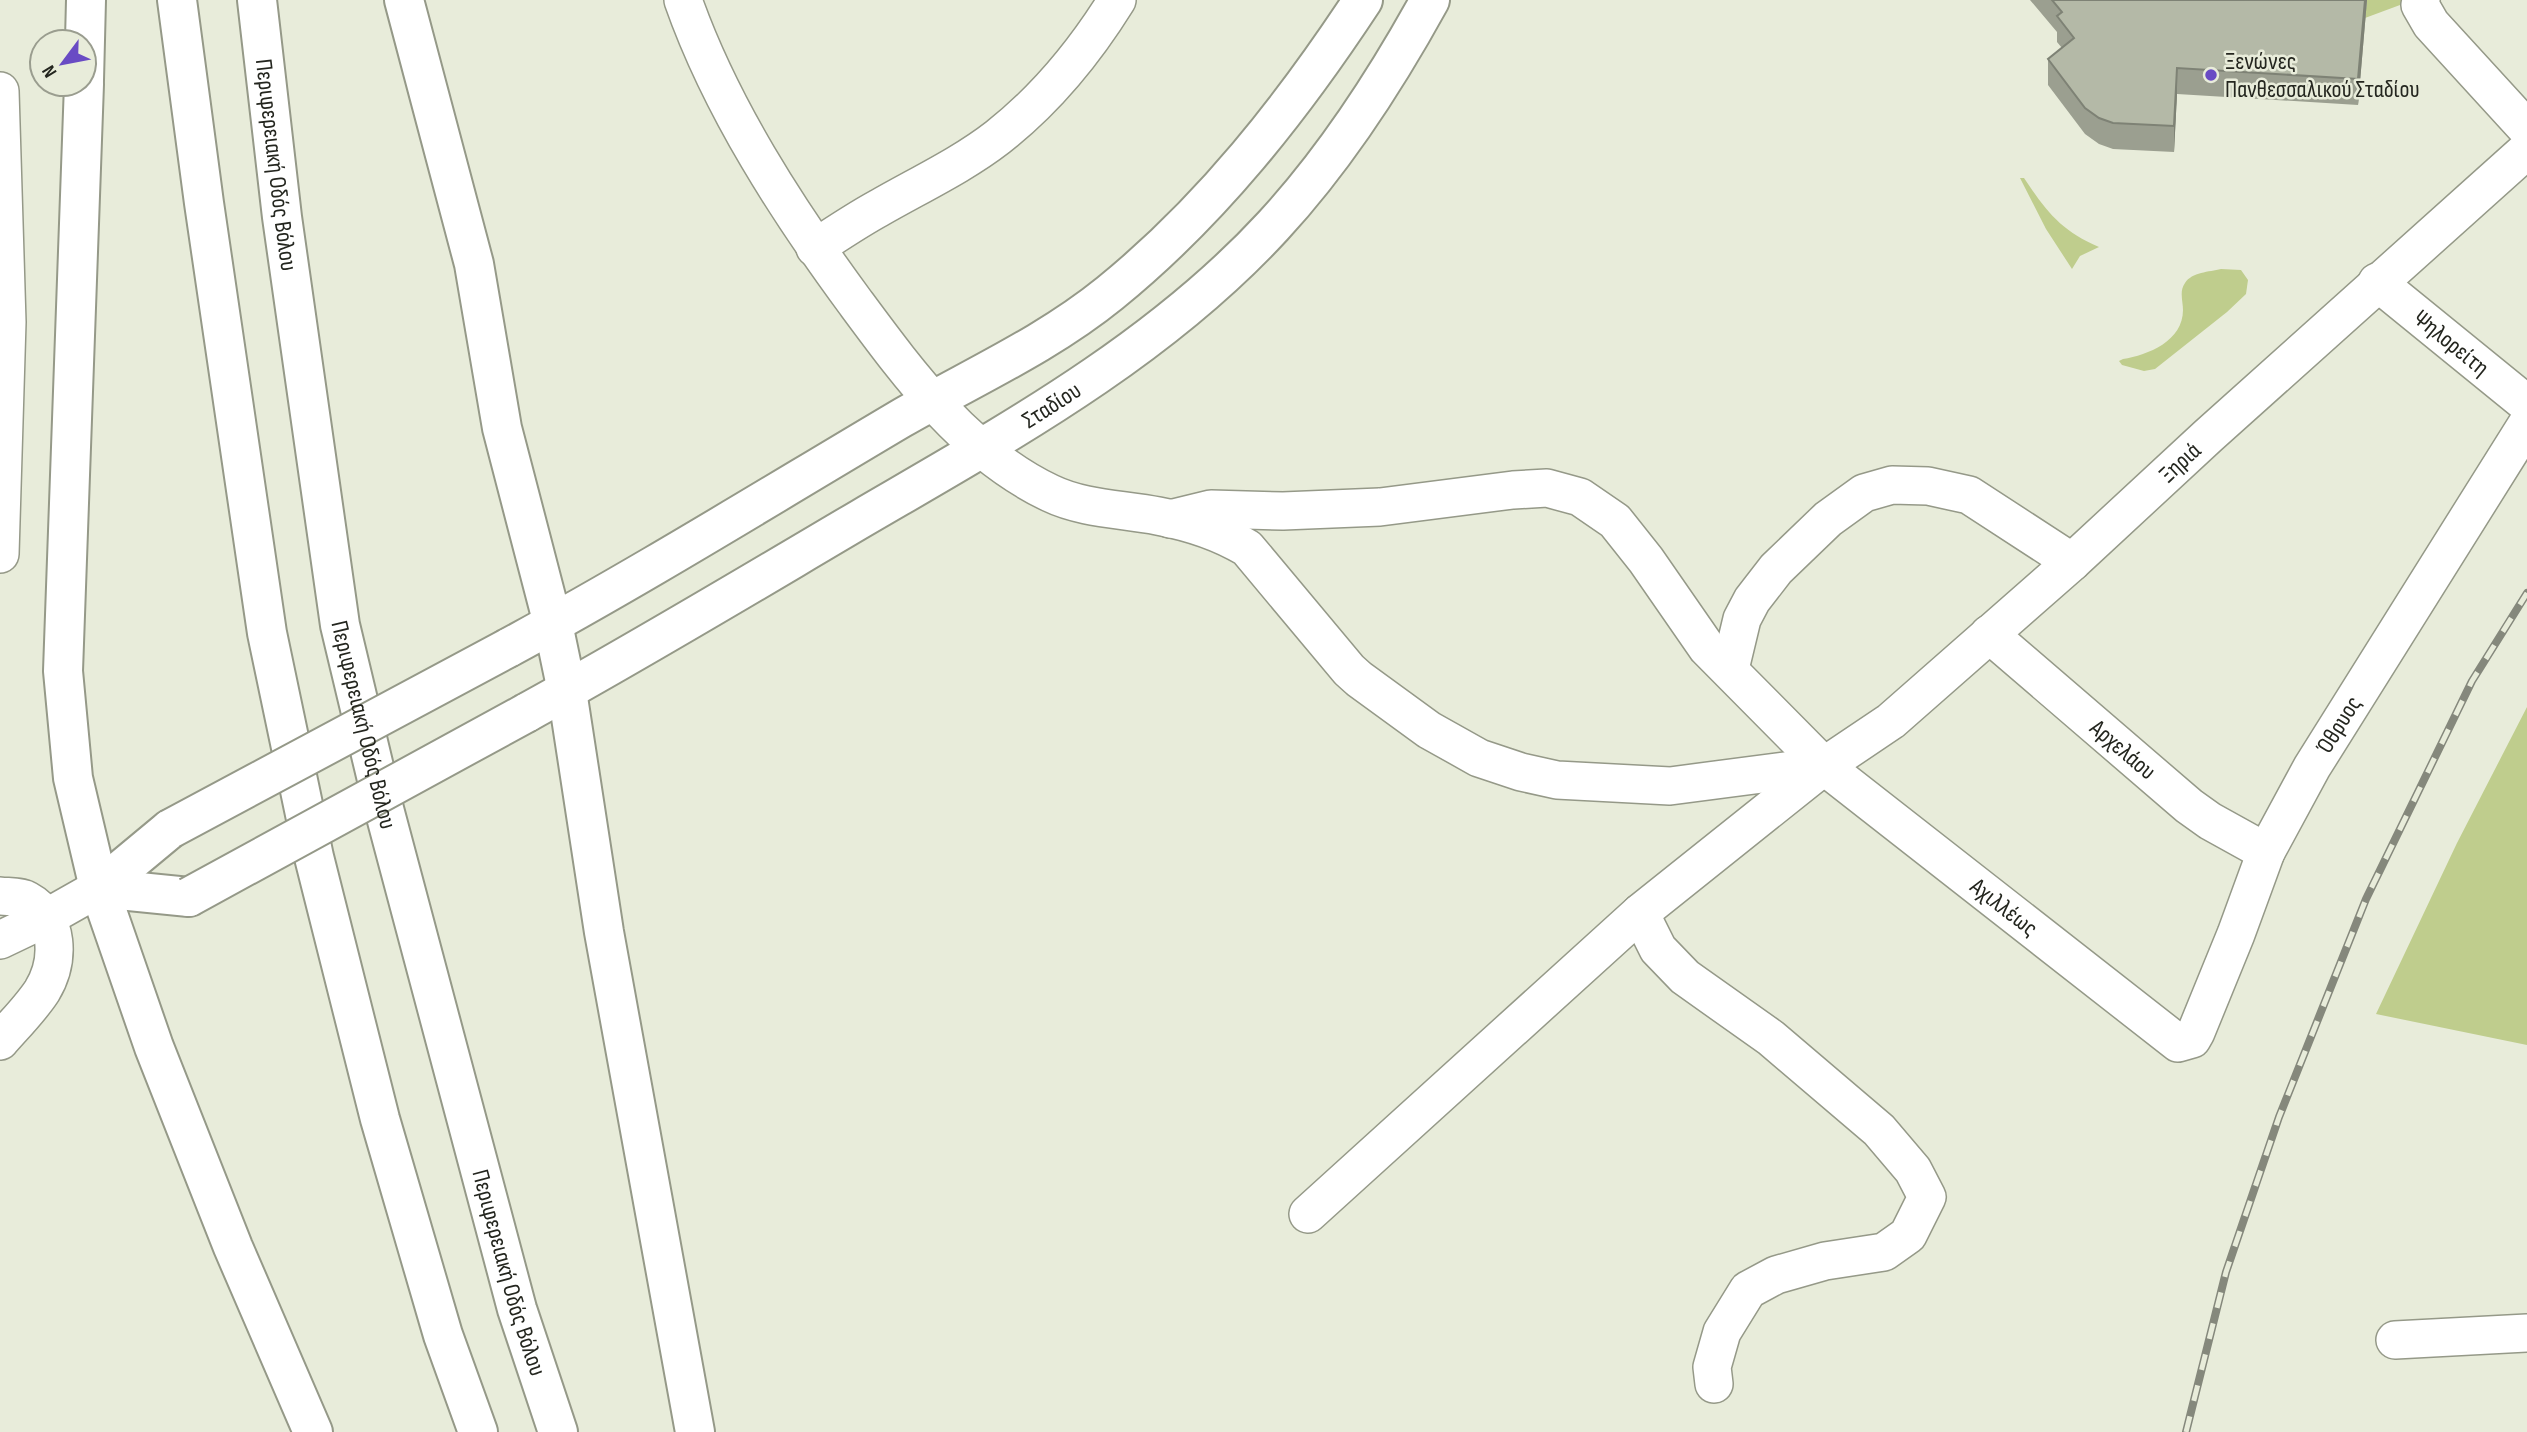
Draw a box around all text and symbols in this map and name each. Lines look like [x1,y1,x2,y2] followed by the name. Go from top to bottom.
[28,28,98,98] north arrow
[2225,47,2420,104] place label: Ξενώνες Πανθεσσαλικού Σταδίου
[249,57,304,273] street label: Περιφερειακή Οδός Βόλου
[37,61,62,82] text: N
[2203,67,2219,83] marker: Ξενώνες Πανθεσσαλικού Σταδίου
[2408,303,2495,382] street label: Ψηλορείτη
[1017,375,1086,434] street label: Σταδίου
[2153,436,2207,489] street label: Ξηριά
[325,618,403,832] street label: Περιφερειακή Οδός Βόλου
[2309,690,2367,760] street label: Όθρυος
[2084,712,2162,786] street label: Αρχελάου
[1964,871,2044,942] street label: Αχιλλέως
[466,1166,553,1380] street label: Περιφερειακή Οδός Βόλου

